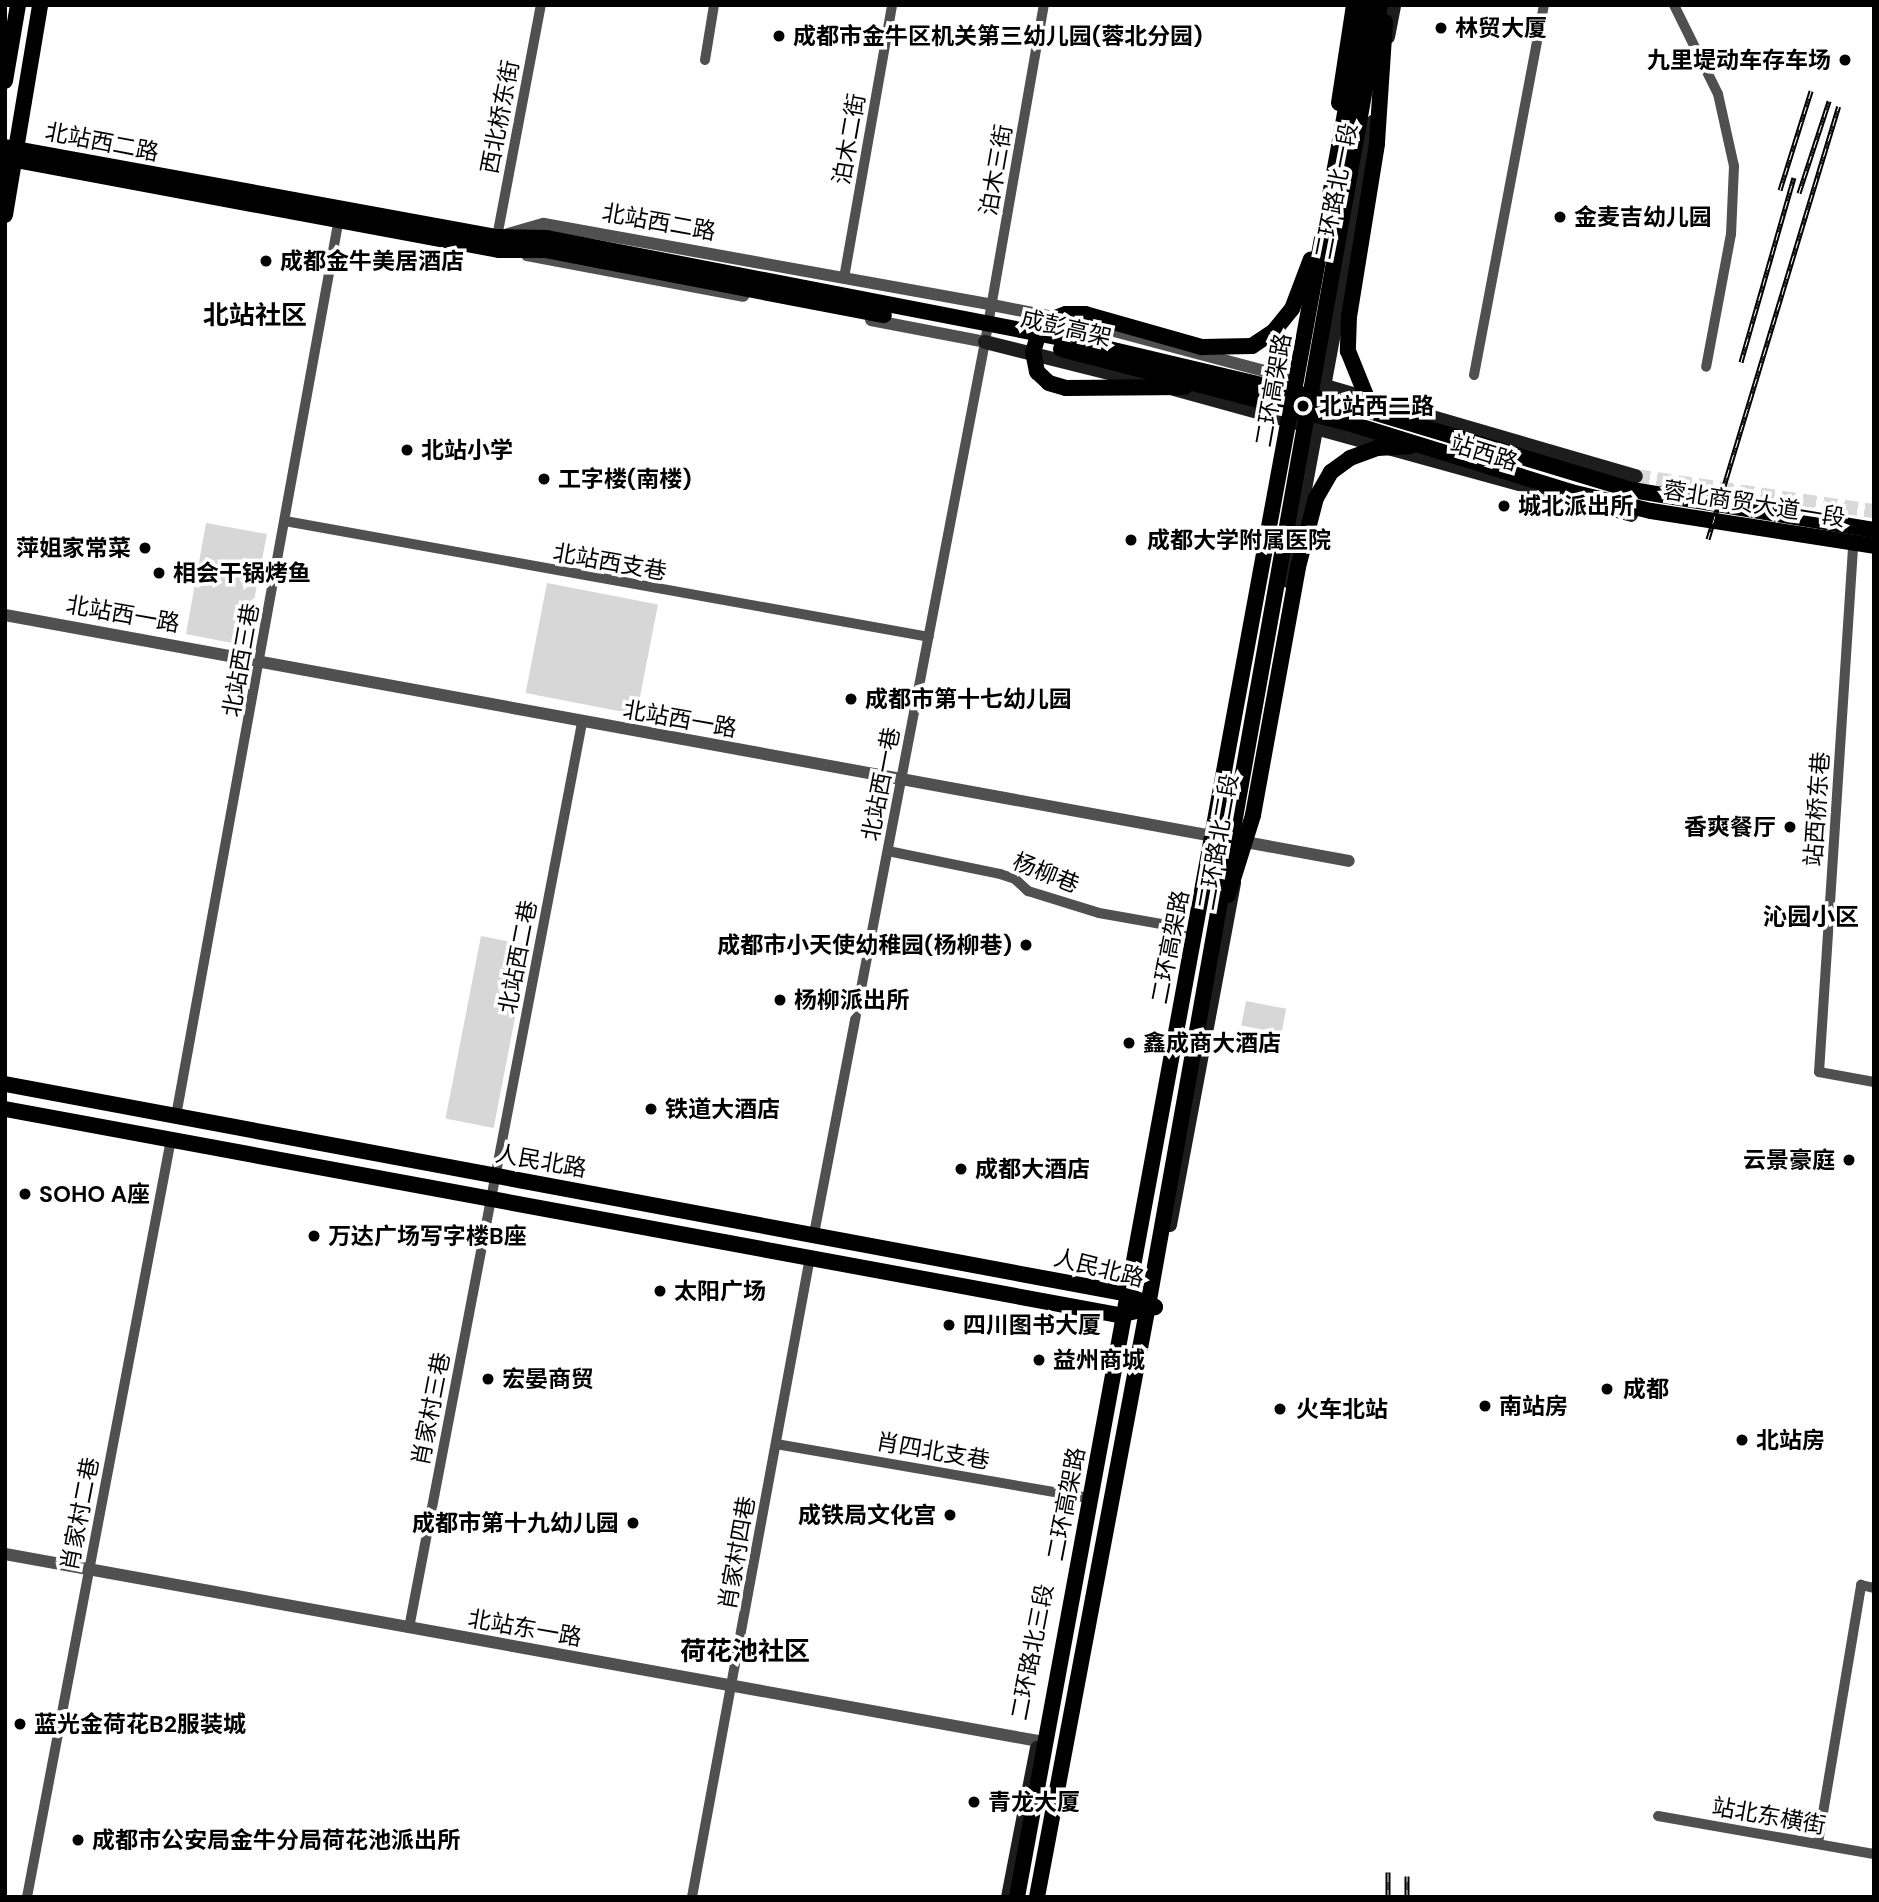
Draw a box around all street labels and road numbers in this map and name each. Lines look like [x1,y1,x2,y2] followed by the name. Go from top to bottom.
[475,58,525,176] street label: 西北桥东街
[827,91,871,187] street label: 泊木二街
[43,117,161,167] street label: 北站西二路
[1309,121,1363,261] street label: 二环路北一段
[974,122,1018,218] street label: 泊木三街
[600,198,718,246] street label: 北站西二路
[1018,304,1114,352] street label: 成彭高架
[1249,331,1297,449] street label: 二环高架路
[1447,430,1521,476] street label: 站西路
[1661,476,1847,532] street label: 蓉北商贸大道一段
[551,538,669,586] street label: 北站西支巷
[64,590,182,638] street label: 北站西一路
[217,601,265,719] street label: 北站西三巷
[621,695,739,743] street label: 北站西一路
[856,725,906,843] street label: 北站西一巷
[1799,751,1835,867] street label: 站西桥东巷
[1192,772,1244,912] street label: 二环路北二段
[1009,847,1083,899] street label: 杨柳巷
[1145,888,1195,1006] street label: 二环高架路
[493,898,543,1016] street label: 北站西二巷
[493,1139,589,1183] street label: 人民北路
[1051,1243,1147,1293] street label: 人民北路
[406,1350,456,1468] street label: 肖家村三巷
[874,1427,992,1475] street label: 肖四北支巷
[1041,1445,1091,1563] street label: 二环高架路
[55,1455,105,1573] street label: 肖家村二巷
[713,1494,761,1612] street label: 肖家村四巷
[1005,1582,1059,1722] street label: 二环路北三段
[466,1604,584,1652] street label: 北站东一路
[1710,1792,1828,1840] street label: 站北东横街

